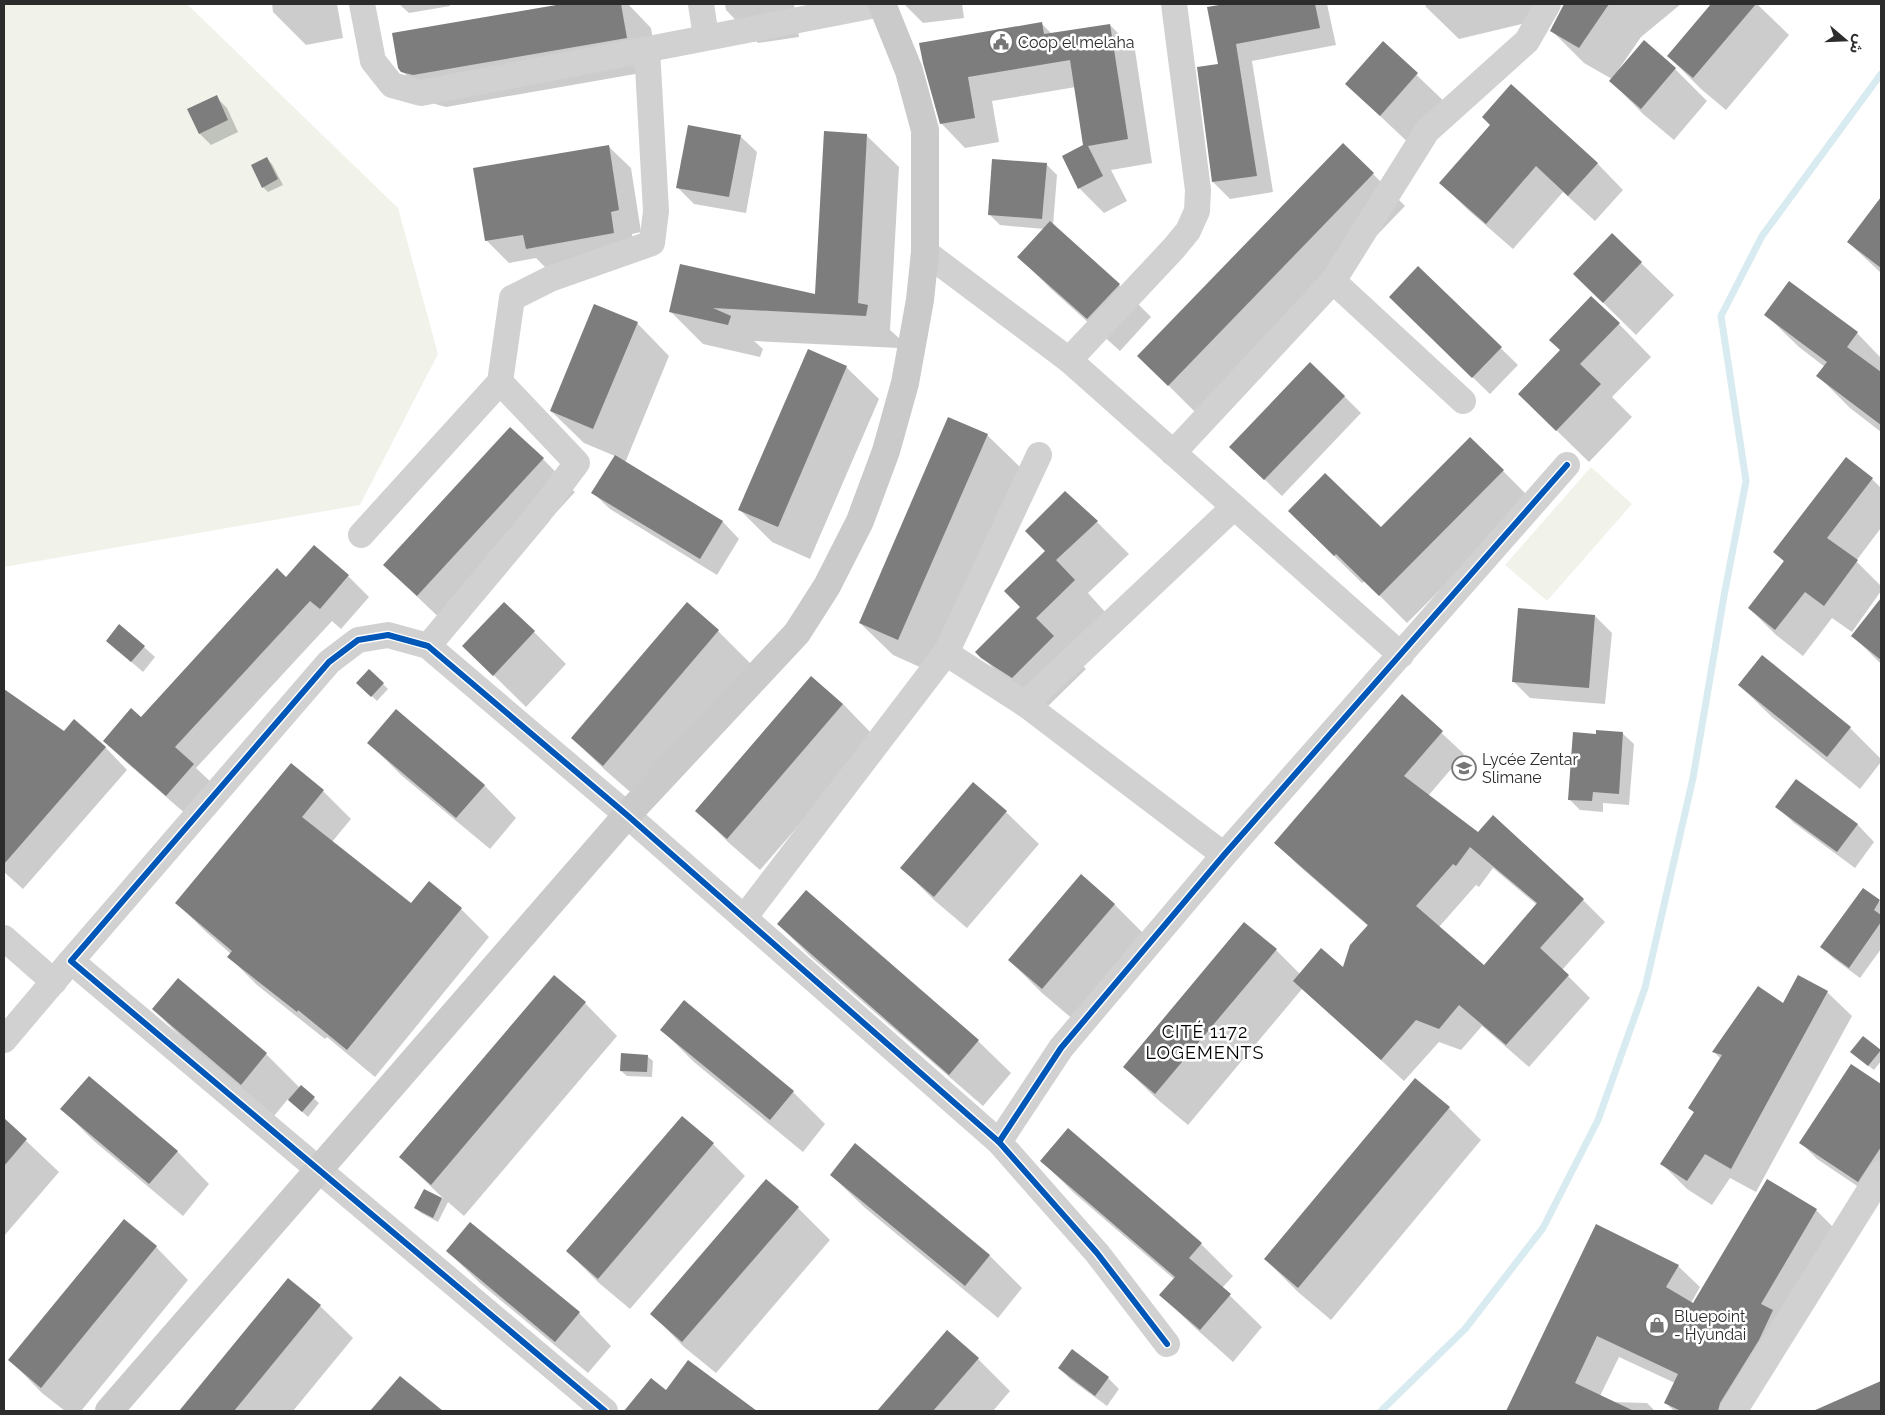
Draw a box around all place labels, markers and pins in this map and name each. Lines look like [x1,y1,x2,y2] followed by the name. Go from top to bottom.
[988,29,1014,55] public building icon: Coop el melaha
[1018,33,1135,52] place label: Coop el melaha
[1482,750,1579,787] place label: Lycée Zentar Slimane
[1451,755,1477,781] school or university icon: Lycée Zentar Slimane
[1674,1307,1746,1344] place label: Bluepoint - Hyundai
[1644,1312,1670,1338] shop icon: Bluepoint - Hyundai

